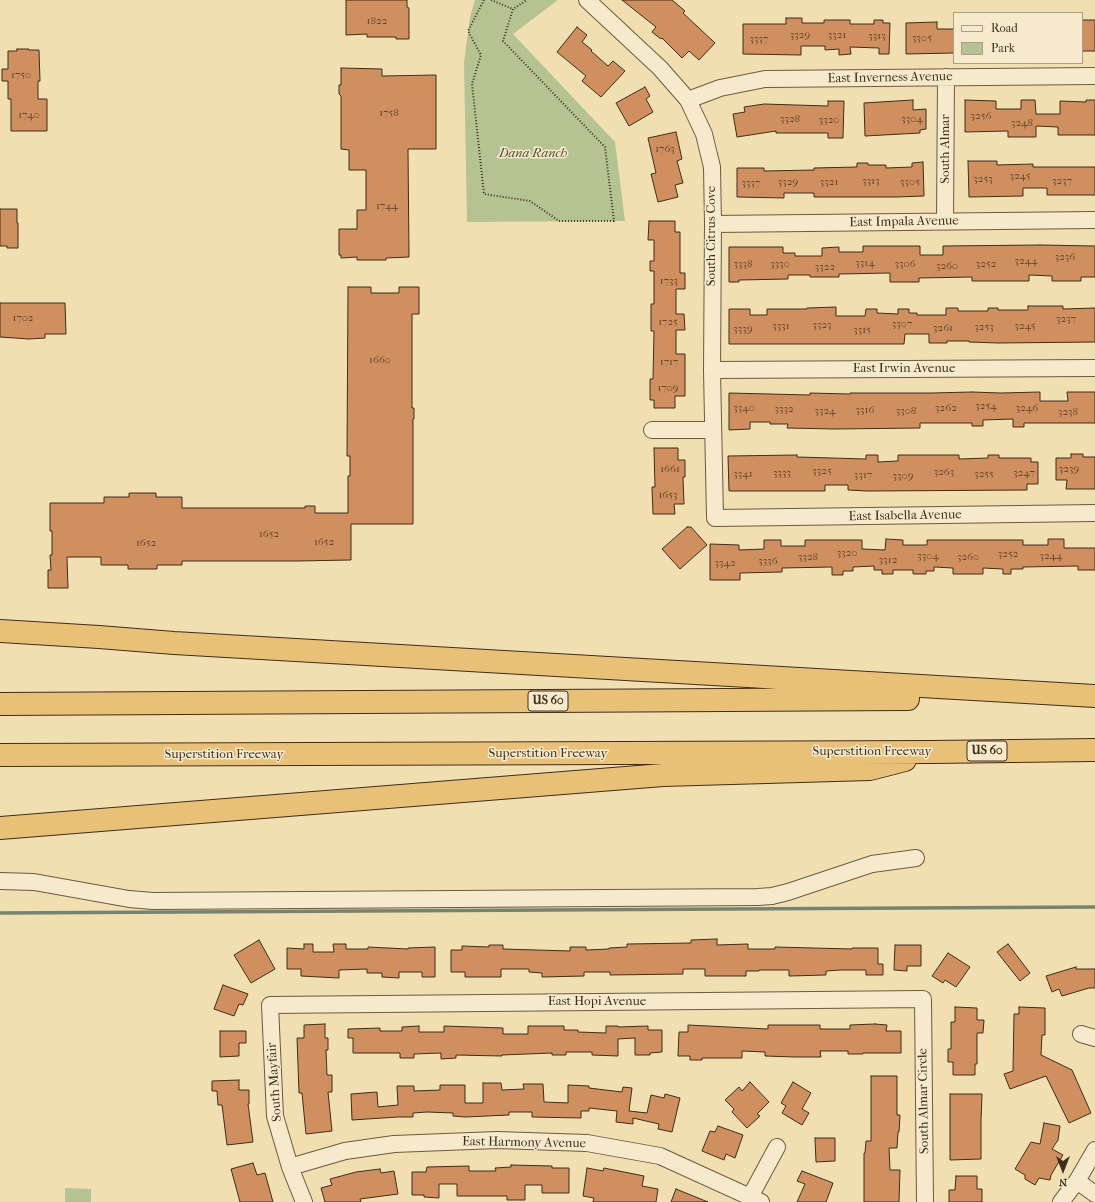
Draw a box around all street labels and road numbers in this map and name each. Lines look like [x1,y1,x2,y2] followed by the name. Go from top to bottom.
[827,69,953,87] street label: East Inverness Avenue
[938,114,954,184] street label: South Almar
[704,186,720,286] street label: South Citrus Cove
[849,213,959,231] street label: East Impala Avenue
[853,361,955,377] street label: East Irwin Avenue
[848,507,962,525] street label: East Isabella Avenue
[528,691,568,711] road number: US 60
[967,741,1007,761] road number: US 60
[813,744,931,760] street label: Superstition Freeway
[489,746,607,762] street label: Superstition Freeway
[165,747,283,763] street label: Superstition Freeway
[548,994,646,1010] street label: East Hopi Avenue
[264,1042,286,1122] street label: South Mayfair
[915,1048,933,1154] street label: South Almar Circle
[462,1134,586,1152] street label: East Harmony Avenue

